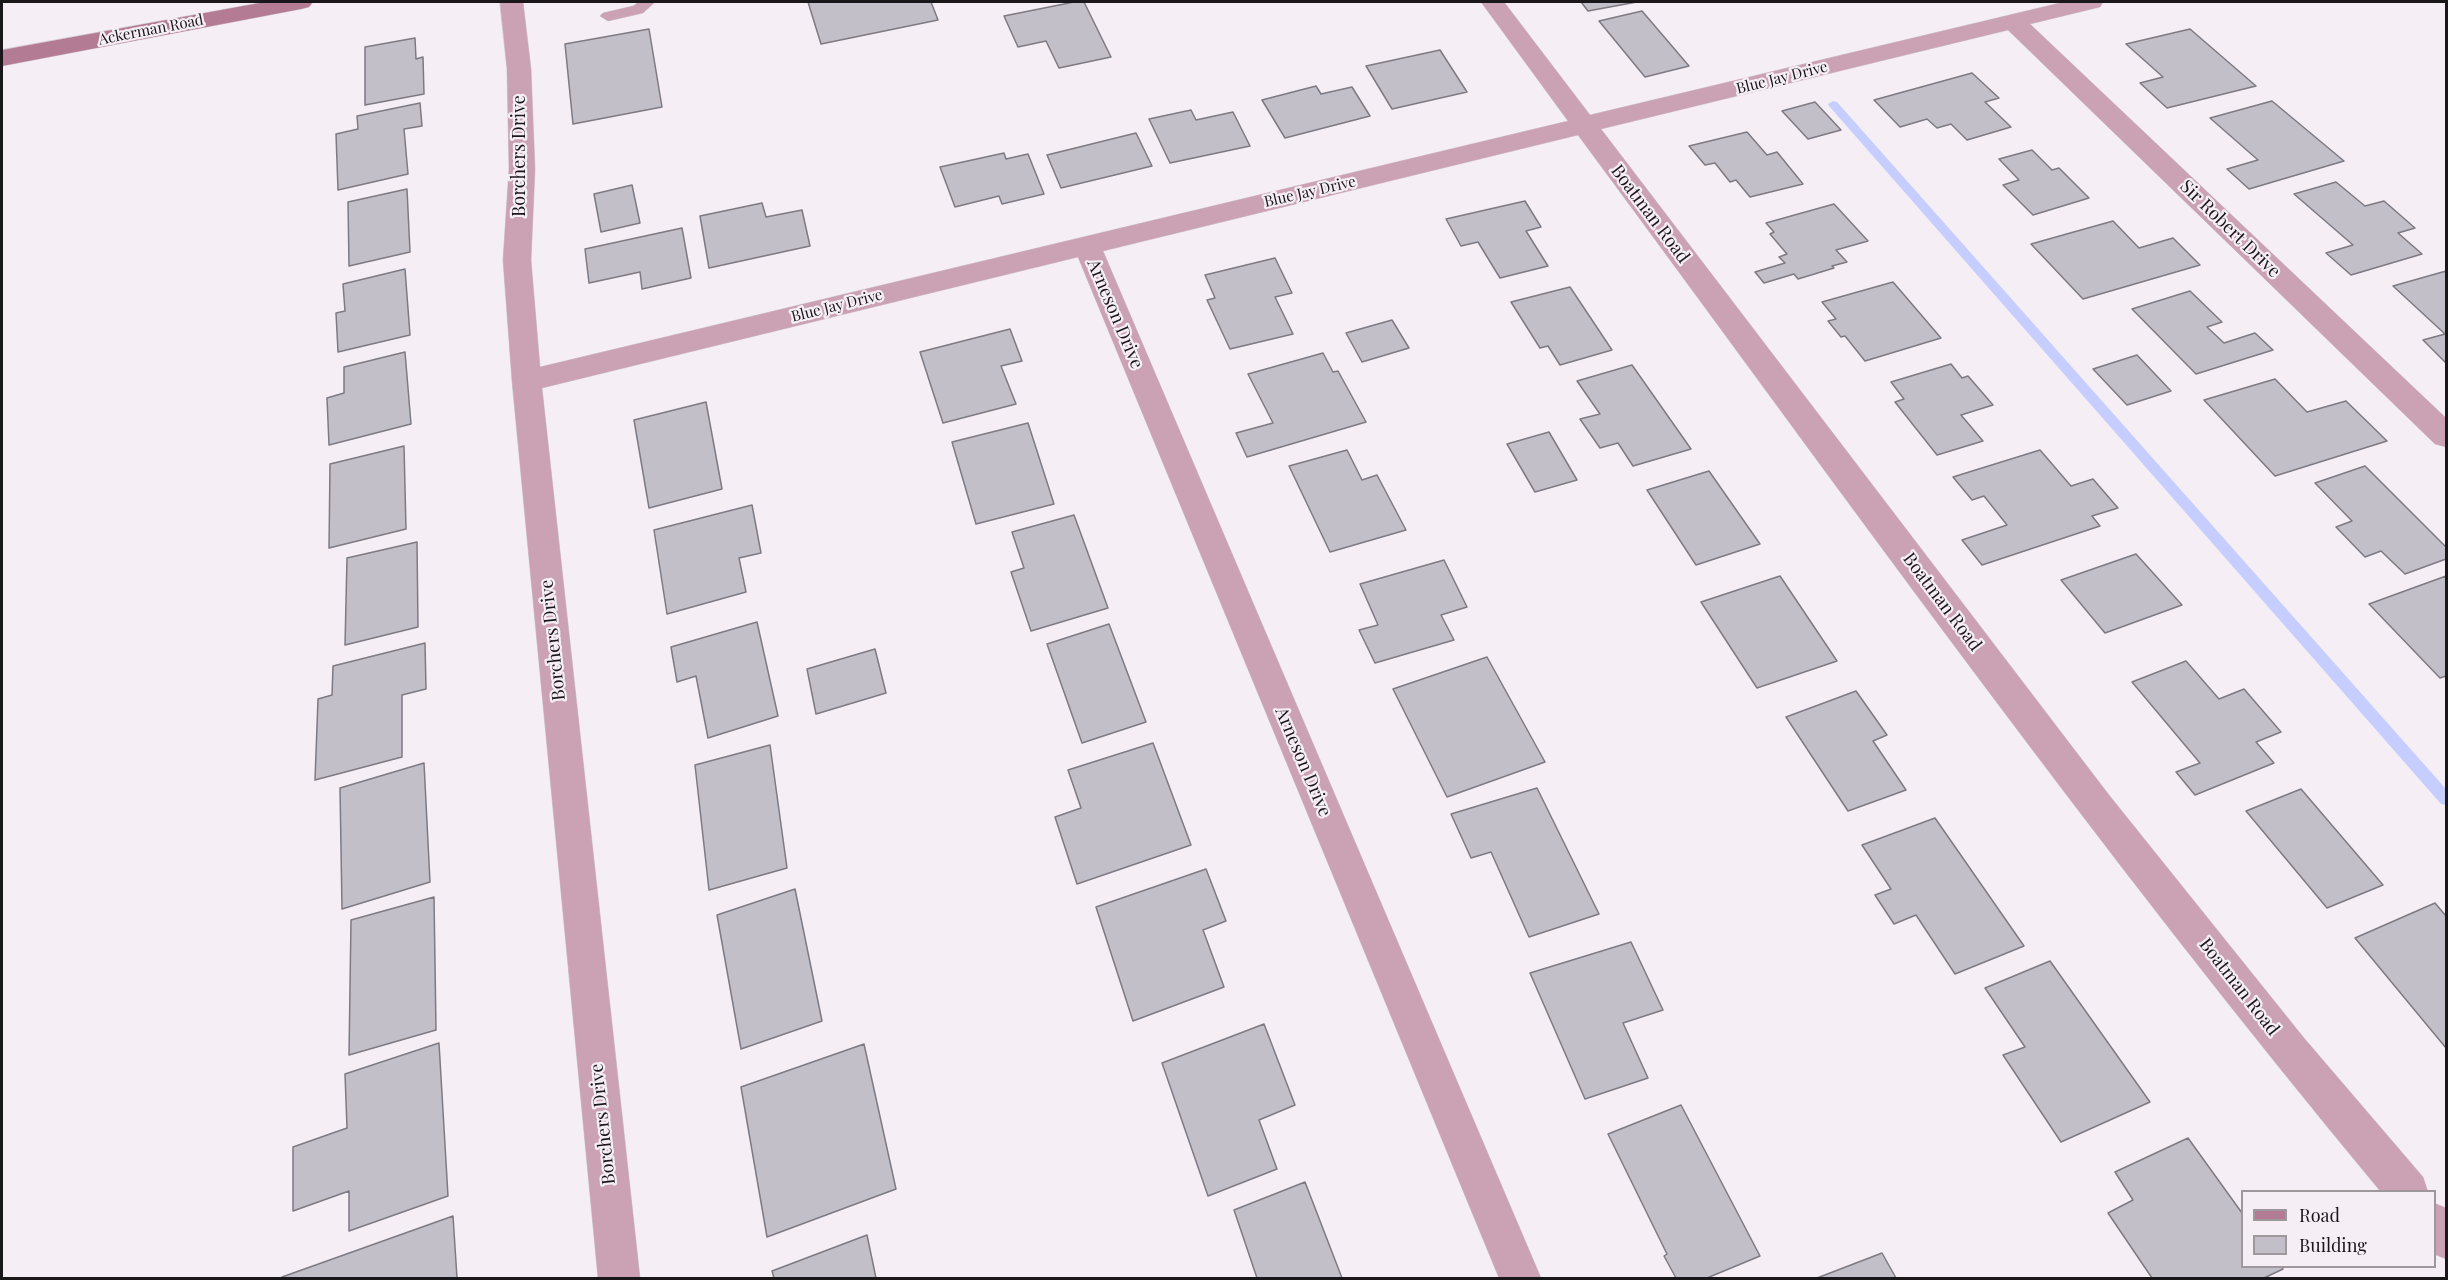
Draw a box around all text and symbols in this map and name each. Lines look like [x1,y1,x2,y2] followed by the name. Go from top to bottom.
[97,11,205,49] street label: Ackerman Road
[1734,58,1830,98] street label: Blue Jay Drive
[508,95,530,217] street label: Borchers Drive
[1606,161,1694,267] street label: Boatman Road
[1262,173,1358,211] street label: Blue Jay Drive
[2175,176,2285,282] street label: Sir Robert Drive
[1082,256,1148,372] street label: Arneson Drive
[789,286,885,326] street label: Blue Jay Drive
[1898,549,1986,655] street label: Boatman Road
[536,578,570,702] street label: Borchers Drive
[1270,704,1336,820] street label: Arneson Drive
[2194,934,2284,1040] street label: Boatman Road
[586,1062,620,1186] street label: Borchers Drive
[2241,1190,2436,1268] legend
[2299,1203,2340,1227] text: Road
[2299,1233,2367,1257] text: Building

